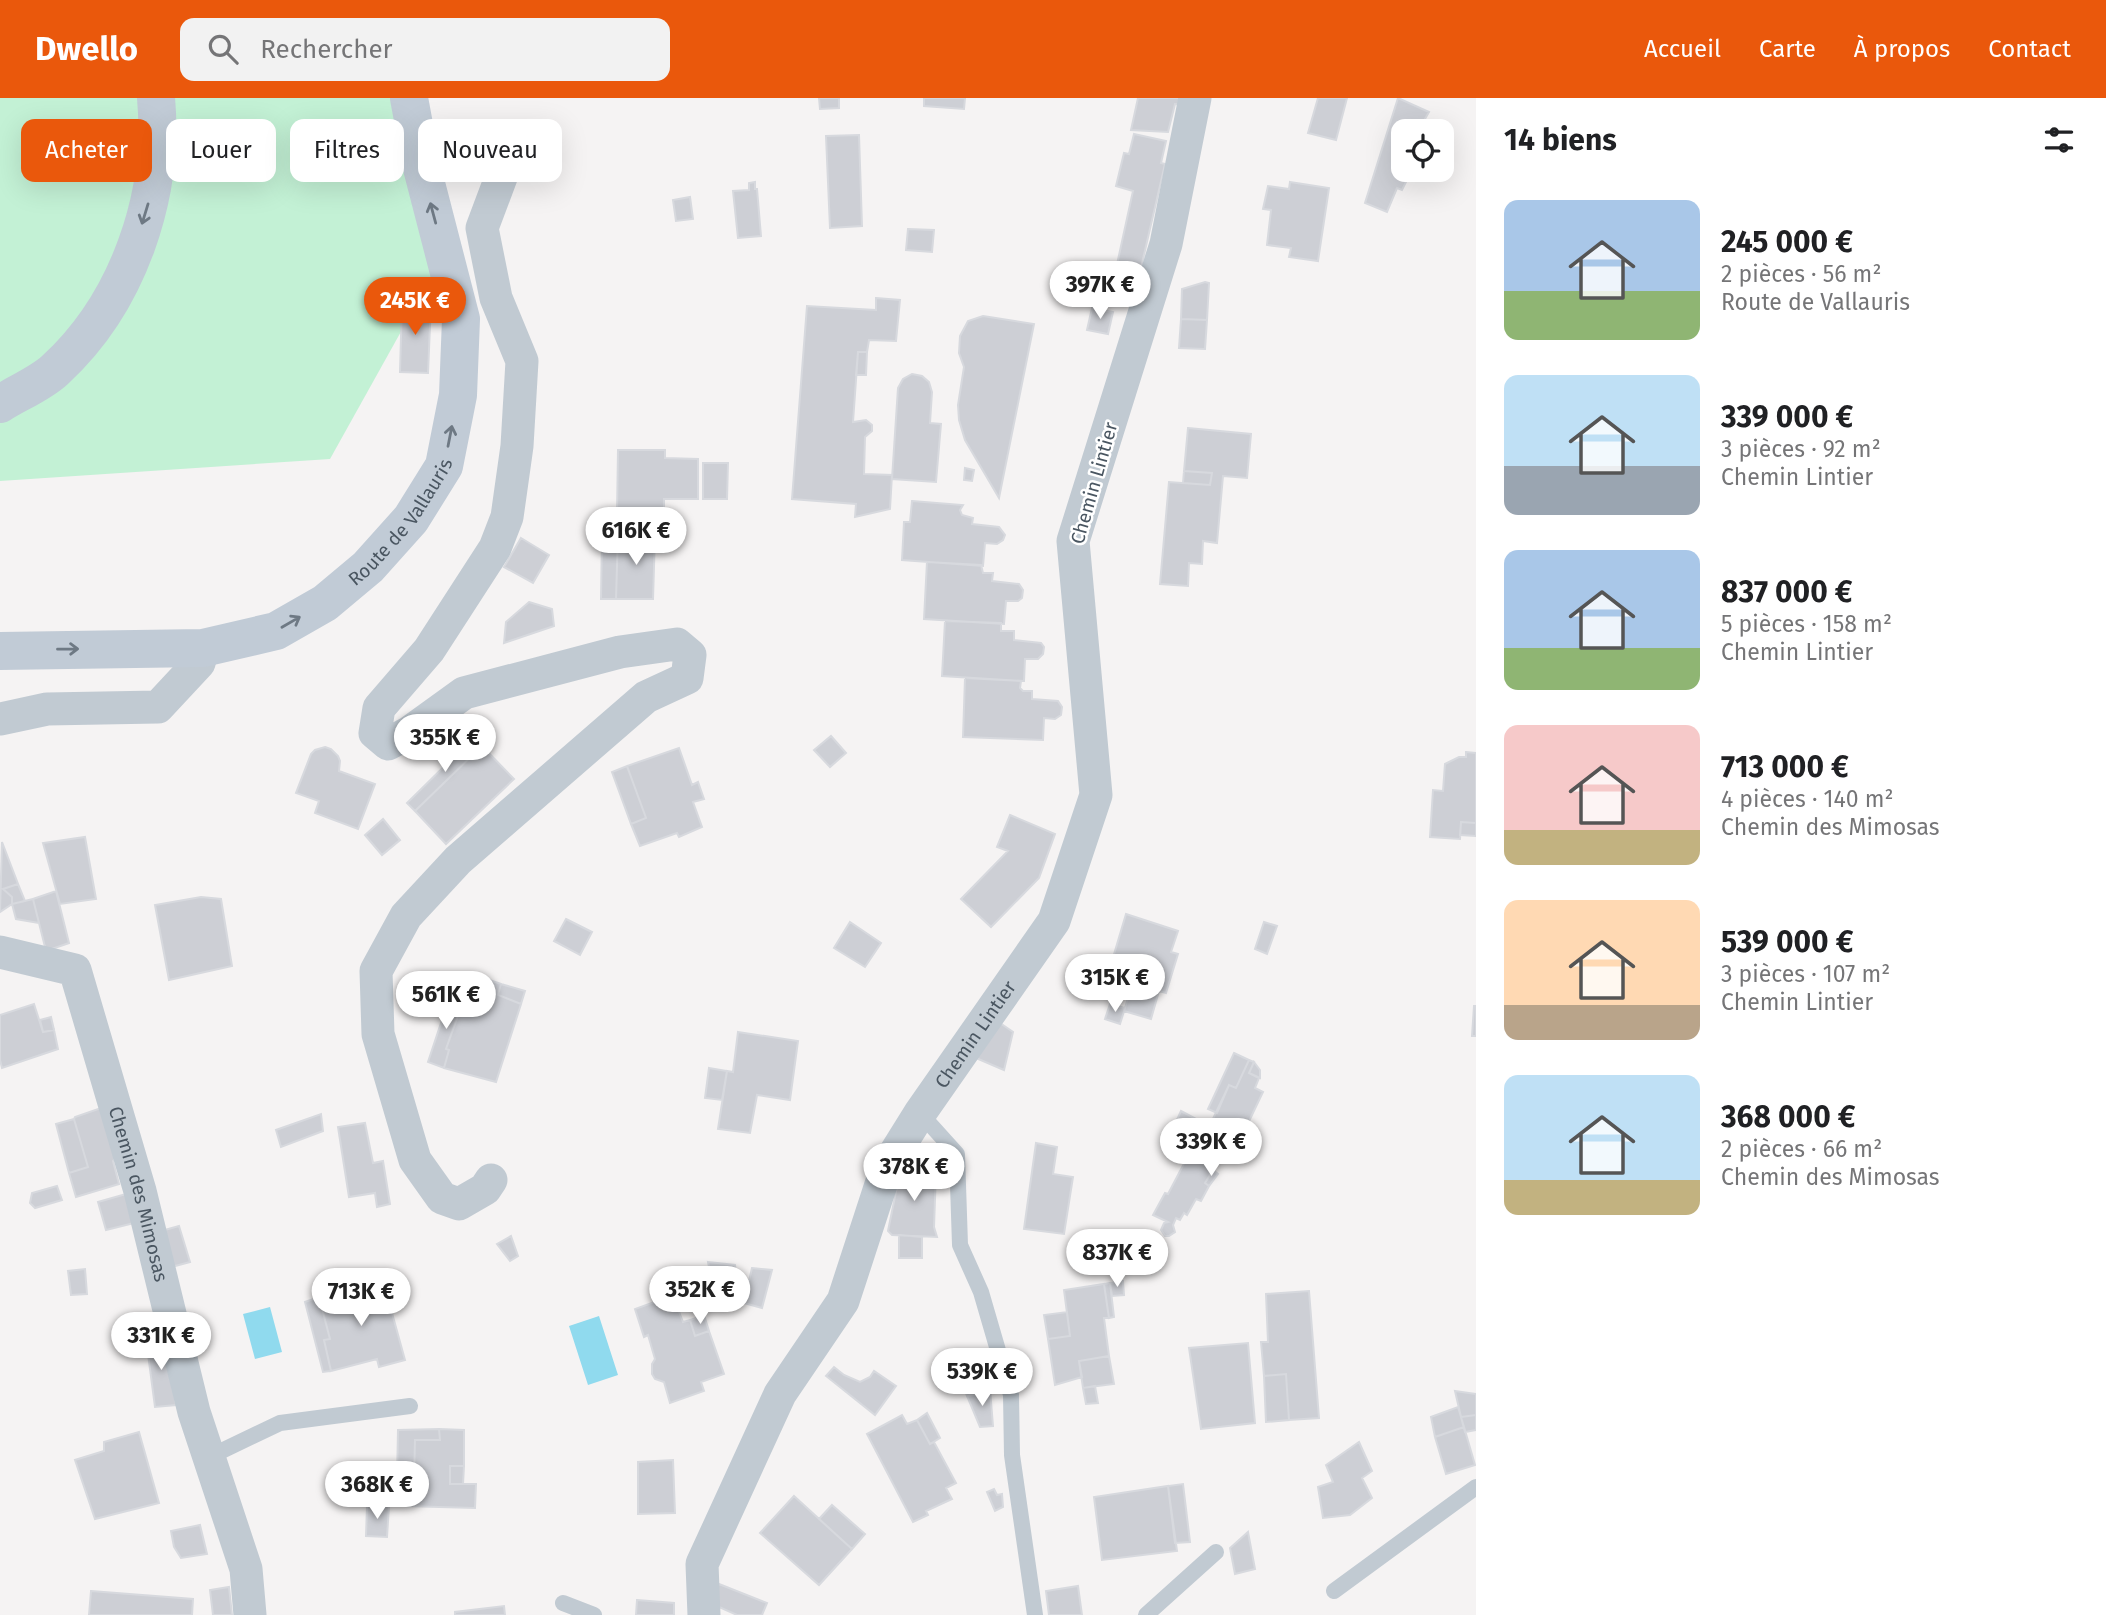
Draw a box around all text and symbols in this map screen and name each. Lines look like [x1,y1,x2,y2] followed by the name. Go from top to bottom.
[180,18,670,81] search box
[35,29,138,69] text: Dwello
[204,30,242,68] icon: search
[260,34,393,65] text: Rechercher
[1644,35,1721,63] text: Accueil
[1759,35,1816,63] text: Carte
[1854,35,1950,63] text: À propos
[1988,35,2071,63] text: Contact
[21,119,152,182] chip: Acheter
[166,119,276,182] chip: Louer
[290,119,404,182] chip: Filtres
[418,119,562,182] chip: Nouveau
[1391,119,1454,182] map controls
[1391,119,1454,182] button: locate
[2040,121,2078,159] icon: filters
[1504,122,1617,158] text: 14 biens
[426,202,439,225] one-way arrow
[137,203,150,225] one-way arrow
[1721,224,1853,260] text: 245 000 €
[1560,228,1644,312] icon: home
[1721,260,1881,288] text: 2 pièces · 56 m²
[1043,262,1157,321] pin: 397K €
[1066,270,1134,298] text: 397K €
[358,278,472,337] pin: 245K €
[380,286,450,314] text: 245K €
[1721,288,1910,316] text: Route de Vallauris
[1721,399,1853,435] text: 339 000 €
[1560,403,1644,487] icon: home
[1066,419,1123,547] street label: Chemin Lintier
[443,425,457,448] one-way arrow
[1721,435,1881,463] text: 3 pièces · 92 m²
[343,457,457,590] street label: Route de Vallauris
[1721,463,1873,491] text: Chemin Lintier
[579,508,693,567] pin: 616K €
[602,516,670,544] text: 616K €
[1721,574,1853,610] text: 837 000 €
[1560,578,1644,662] icon: home
[1721,610,1892,638] text: 5 pièces · 158 m²
[281,615,301,629] one-way arrow
[1721,638,1873,666] text: Chemin Lintier
[56,642,79,656] one-way arrow
[388,714,502,774] pin: 355K €
[410,723,480,751] text: 355K €
[1721,749,1849,785] text: 713 000 €
[1560,753,1644,837] icon: home
[1721,785,1893,813] text: 4 pièces · 140 m²
[1721,813,1940,841] text: Chemin des Mimosas
[1721,924,1853,960] text: 539 000 €
[1560,928,1644,1012] icon: home
[1058,954,1172,1014] pin: 315K €
[1721,960,1890,988] text: 3 pièces · 107 m²
[1081,963,1149,991] text: 315K €
[389,972,503,1031] pin: 561K €
[930,975,1021,1092] street label: Chemin Lintier
[412,980,480,1008] text: 561K €
[1721,988,1873,1016] text: Chemin Lintier
[1721,1099,1856,1135] text: 368 000 €
[104,1103,173,1284] street label: Chemin des Mimosas
[1560,1103,1644,1187] icon: home
[1154,1118,1268,1178] pin: 339K €
[1176,1127,1246,1155] text: 339K €
[1721,1135,1882,1163] text: 2 pièces · 66 m²
[857,1144,971,1203] pin: 378K €
[879,1152,949,1180] text: 378K €
[1721,1163,1940,1191] text: Chemin des Mimosas
[1060,1230,1174,1289] pin: 837K €
[1082,1238,1152,1266] text: 837K €
[643,1266,757,1326] pin: 352K €
[304,1268,418,1328] pin: 713K €
[665,1275,735,1303] text: 352K €
[328,1277,394,1305] text: 713K €
[104,1312,218,1372] pin: 331K €
[127,1321,195,1349] text: 331K €
[925,1348,1039,1408] pin: 539K €
[947,1357,1017,1385] text: 539K €
[320,1462,434,1521] pin: 368K €
[341,1470,413,1498] text: 368K €

